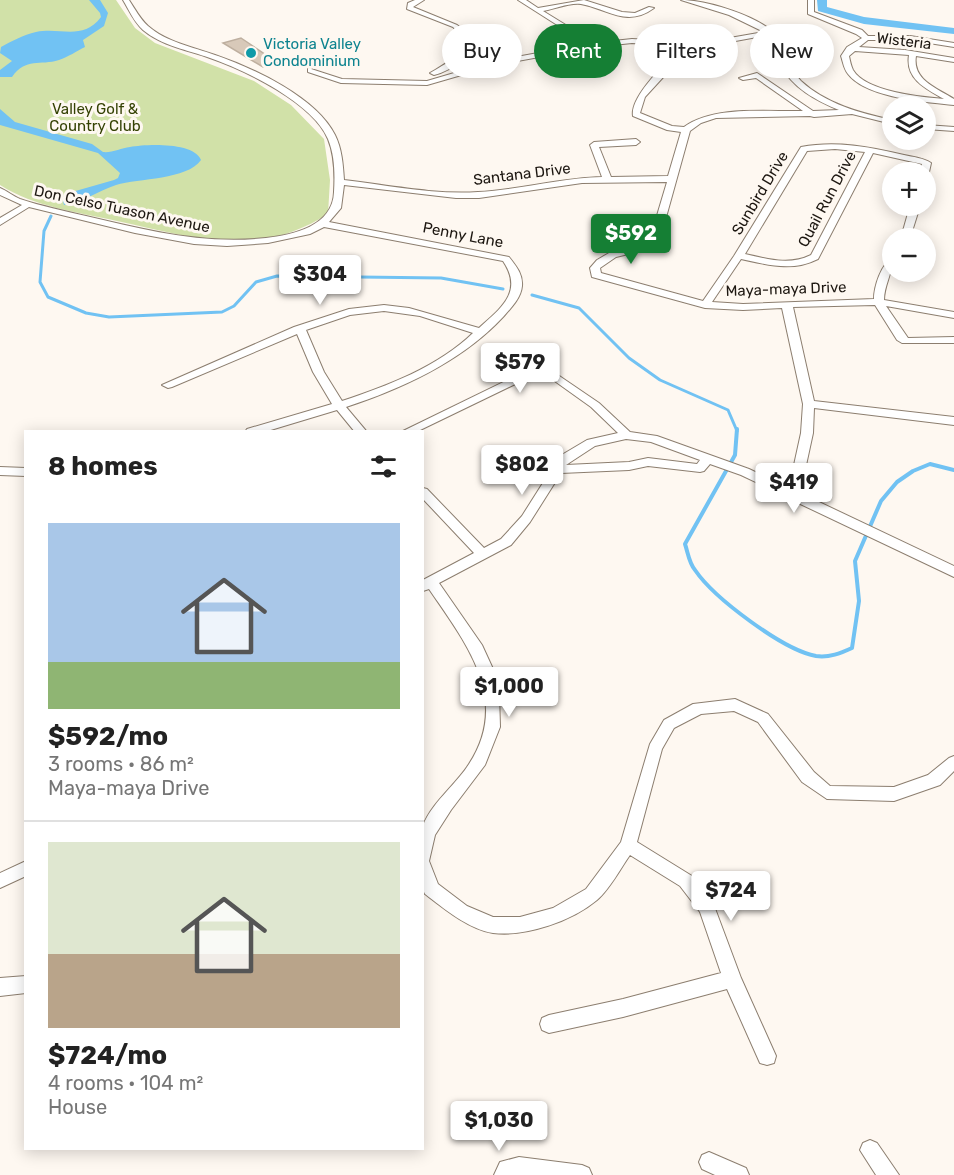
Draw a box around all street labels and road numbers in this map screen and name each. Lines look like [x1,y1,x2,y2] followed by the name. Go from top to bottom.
[876,29,932,53] street label: Wisteria
[728,148,792,238] street label: Sunbird Drive
[794,148,860,250] street label: Quail Run Drive
[472,159,572,189] street label: Santana Drive
[32,182,212,236] street label: Don Celso Tuason Avenue
[421,218,505,252] street label: Penny Lane
[725,278,847,300] street label: Maya-maya Drive

